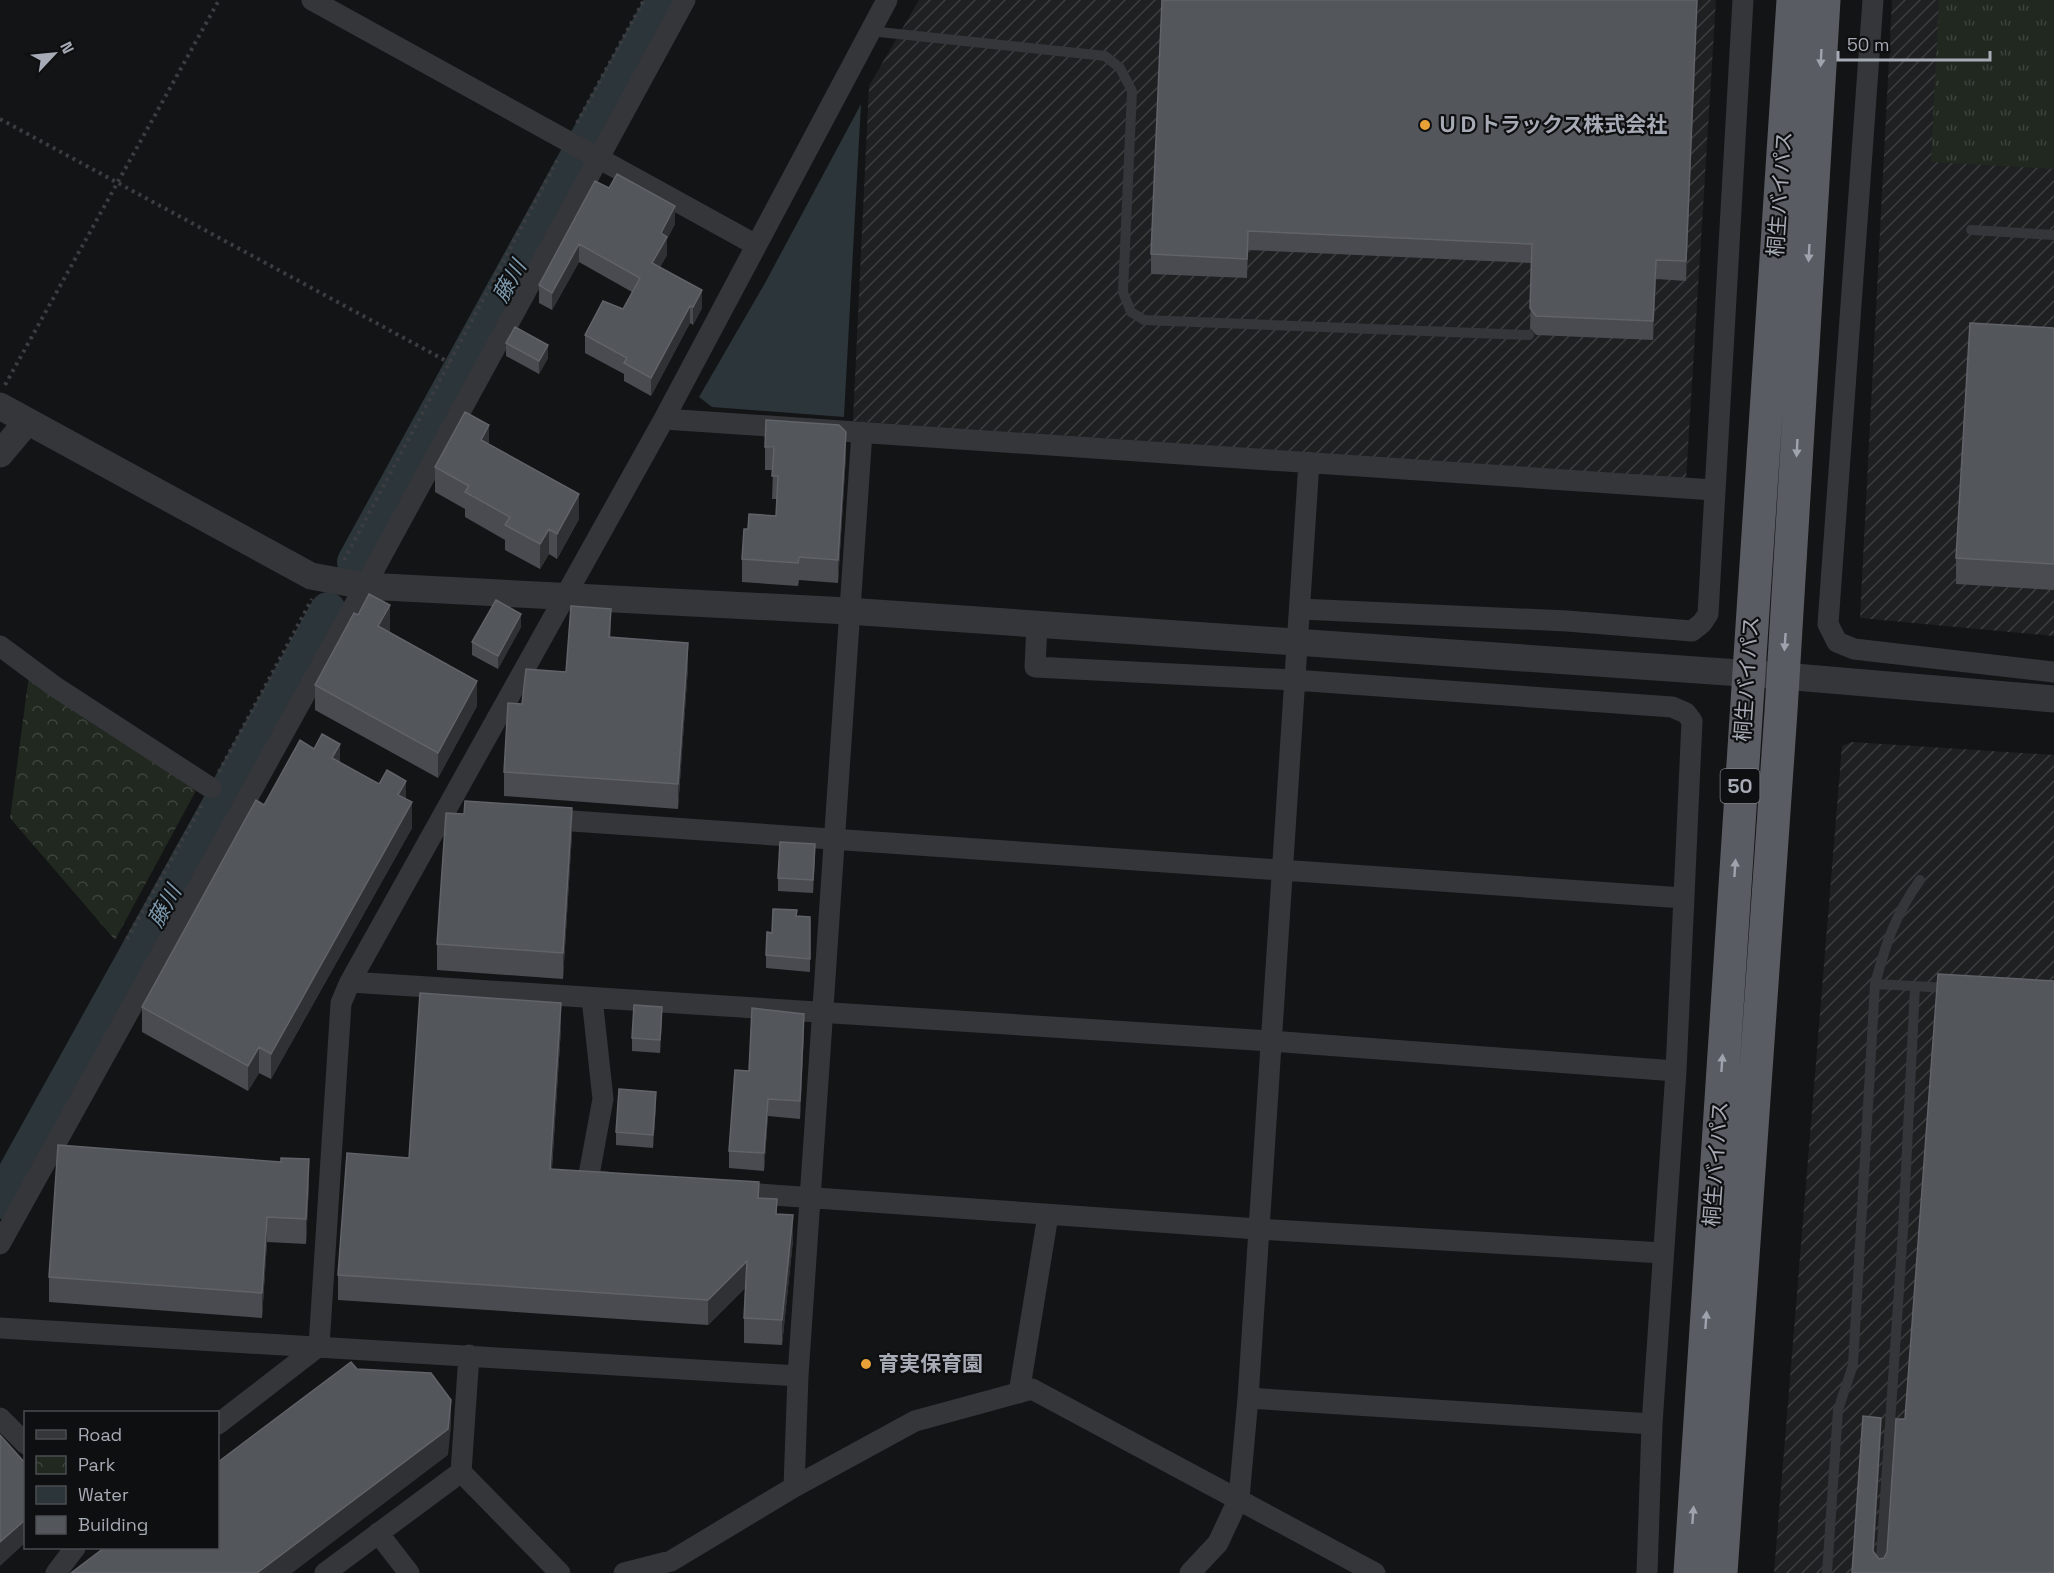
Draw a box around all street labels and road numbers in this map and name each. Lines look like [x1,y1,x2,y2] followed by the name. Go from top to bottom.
[1762,130,1797,258] street label: 桐生バイパス
[1729,615,1764,743] street label: 桐生バイパス
[1720,769,1760,803] road number: 50
[1698,1100,1733,1228] street label: 桐生バイパス

